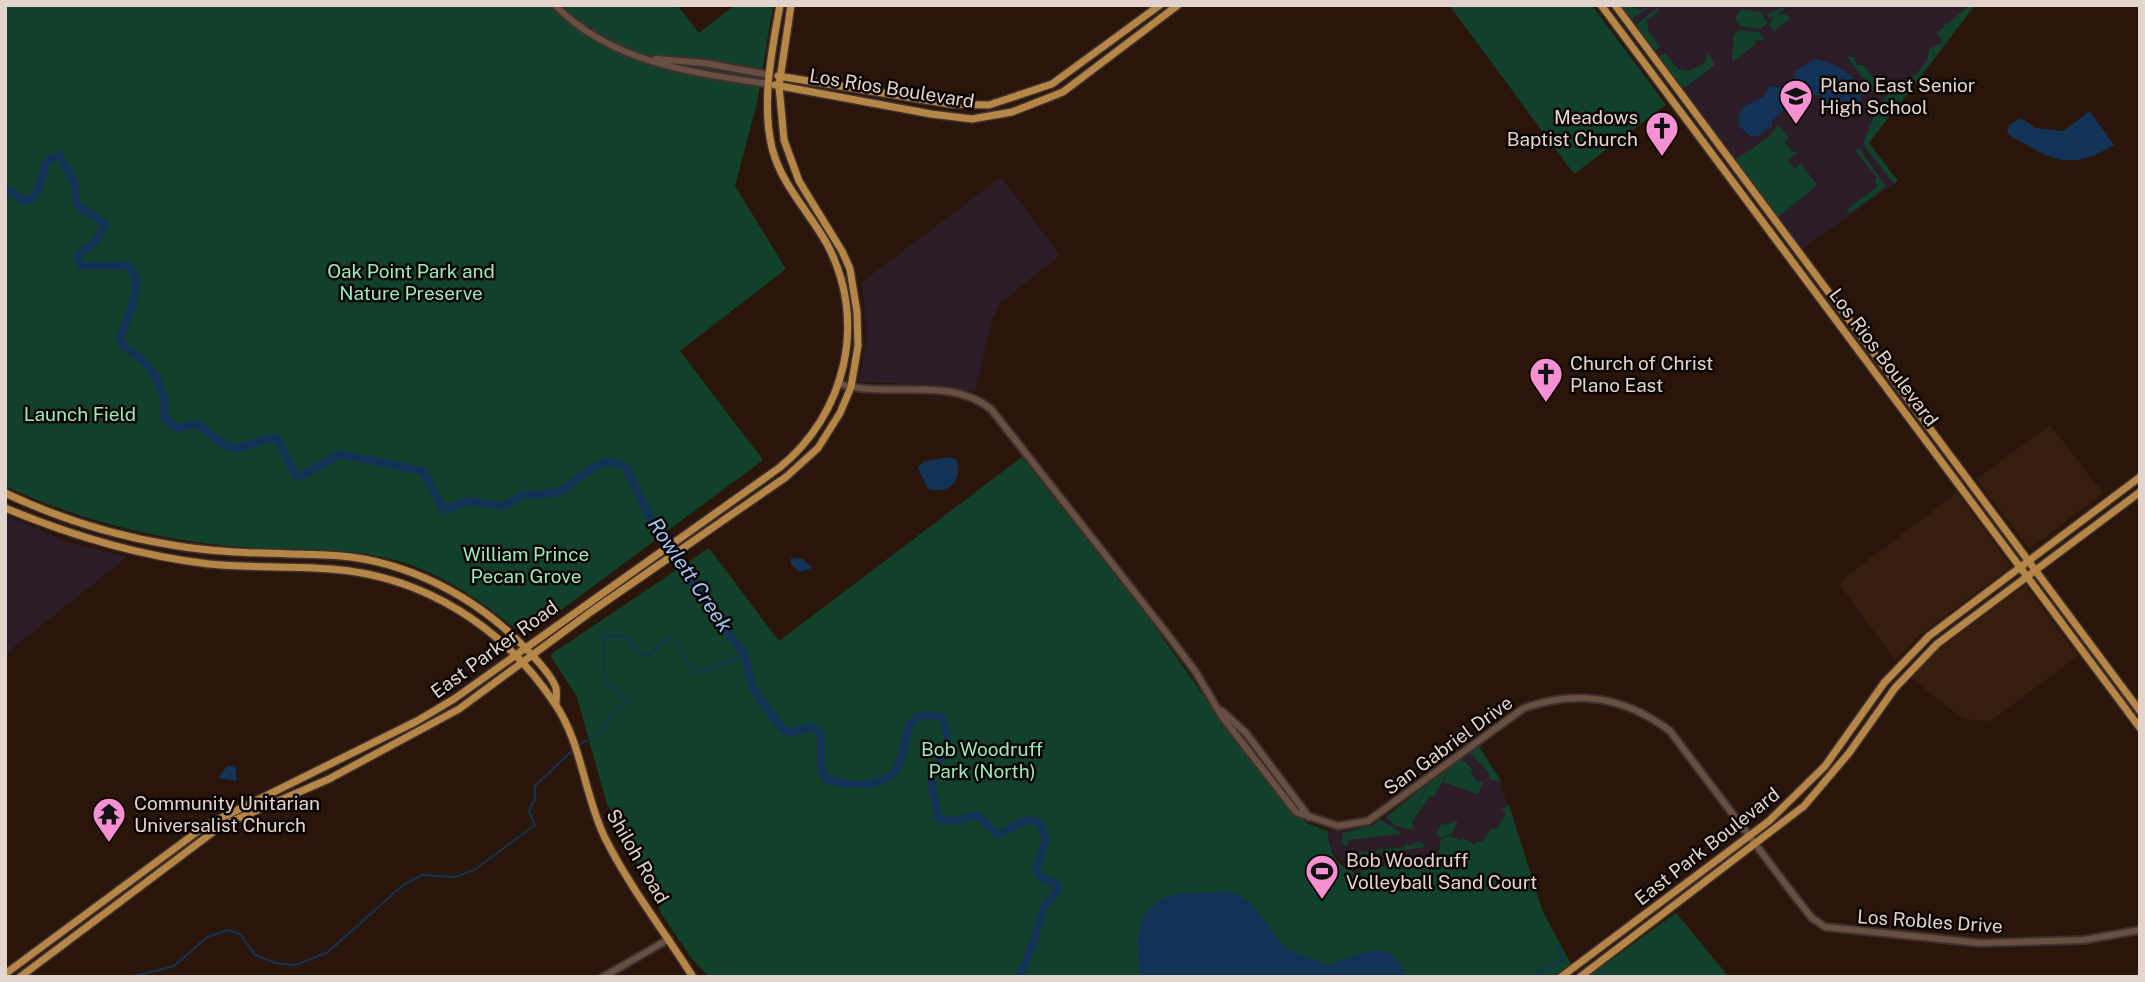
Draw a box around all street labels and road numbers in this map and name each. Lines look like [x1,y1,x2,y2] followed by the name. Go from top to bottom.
[808,64,976,112] street label: Los Rios Boulevard
[1825,284,1943,430] street label: Los Rios Boulevard
[426,596,562,702] street label: East Parker Road
[1380,691,1516,799] street label: San Gabriel Drive
[1630,783,1784,909] street label: East Park Boulevard
[602,805,674,907] street label: Shiloh Road
[1857,905,2003,937] street label: Los Robles Drive

